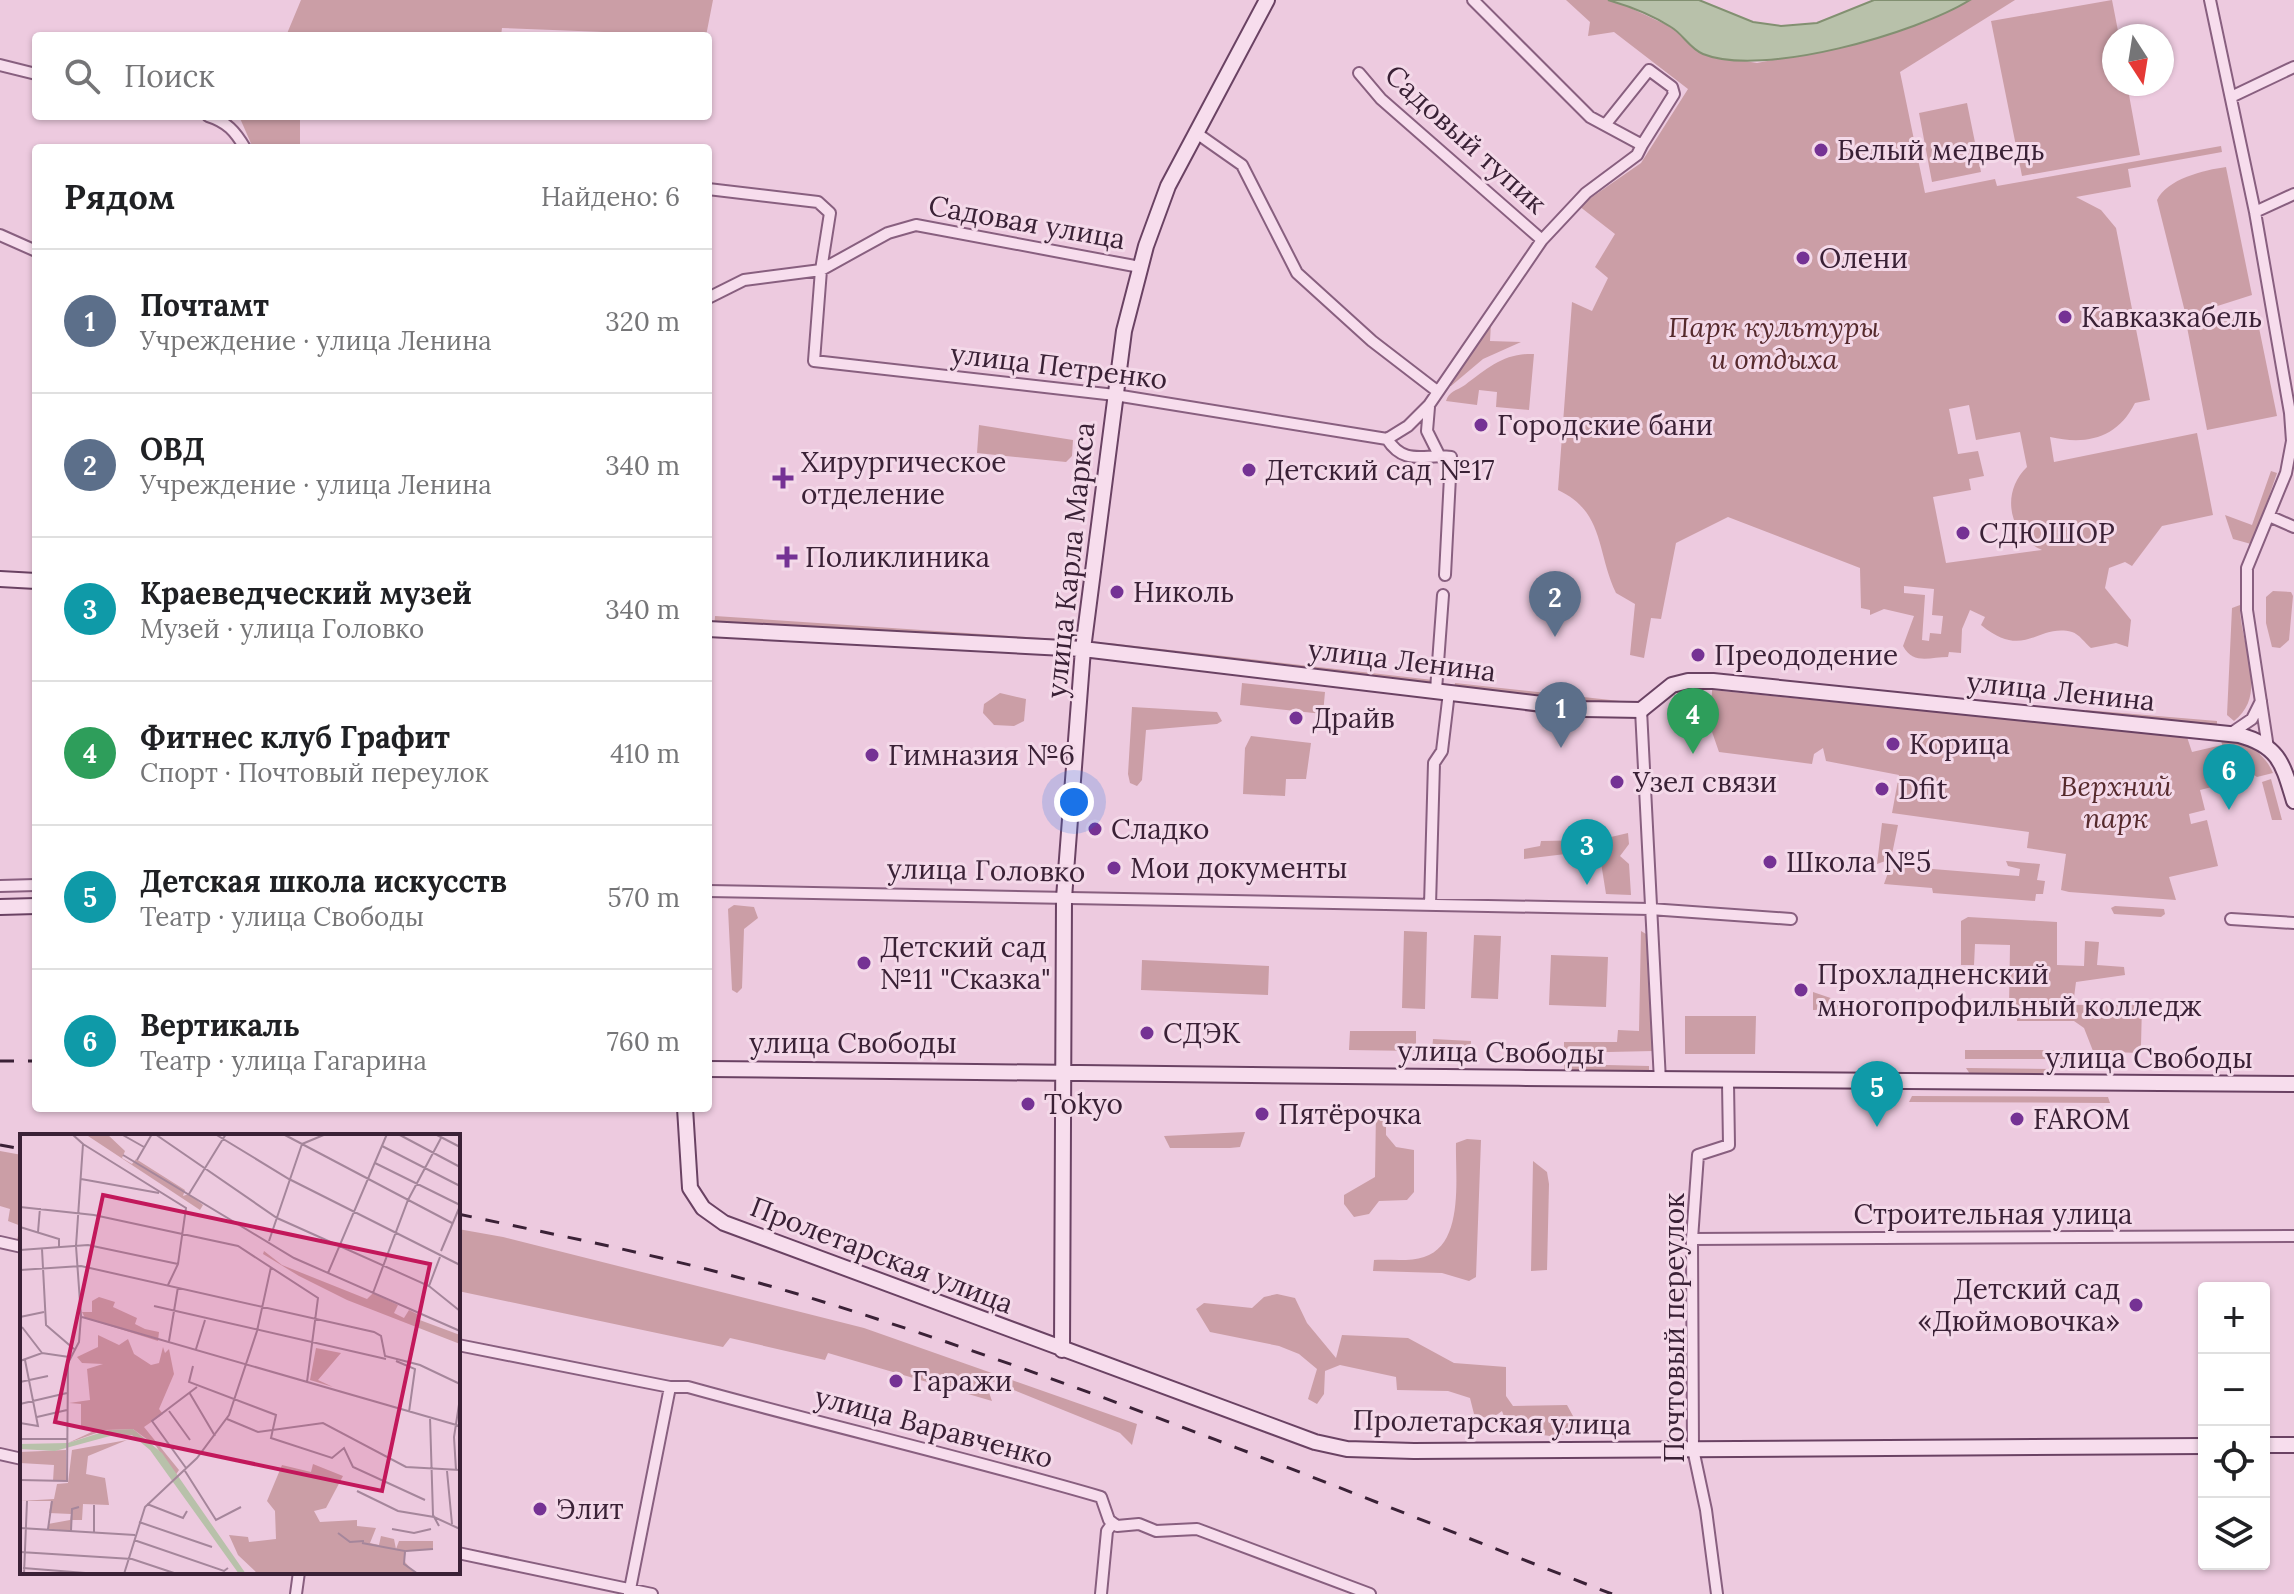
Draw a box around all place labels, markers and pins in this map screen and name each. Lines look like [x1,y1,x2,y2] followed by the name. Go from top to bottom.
[1837,132,2045,168] place label: Белый медведь
[1812,141,1830,159] marker: Белый медведь
[1819,240,1908,276] place label: Олени
[1794,249,1812,267] marker: Олени
[2081,299,2262,335] place label: Кавказкабель
[2056,308,2074,326] marker: Кавказкабель
[1497,407,1713,443] place label: Городские бани
[1472,416,1490,434] marker: Городские бани
[801,444,1007,512] place label: Хирургическое отделение
[1265,452,1495,488] place label: Детский сад №17
[1240,461,1258,479] marker: Детский сад №17
[772,467,794,489] marker: Хирургическое отделение
[1979,515,2115,551] place label: СДЮШОР
[1954,524,1972,542] marker: СДЮШОР
[805,539,990,575] place label: Поликлиника
[776,546,798,568] marker: Поликлиника
[1529,571,1581,637] pin: 2
[1133,574,1234,610] place label: Николь
[1108,583,1126,601] marker: Николь
[1714,637,1898,673] place label: Преододение
[1689,646,1707,664] marker: Преододение
[1535,682,1587,748] pin: 1
[1667,688,1719,754] pin: 4
[1312,700,1395,736] place label: Драйв
[1287,709,1305,727] marker: Драйв
[1909,726,2010,762] place label: Корица
[1884,735,1902,753] marker: Корица
[888,737,1075,773] place label: Гимназия №6
[2203,744,2255,810] pin: 6
[863,746,881,764] marker: Гимназия №6
[1632,764,1777,800] place label: Узел связи
[1898,771,1948,807] place label: Dfit
[1608,773,1626,791] marker: Узел связи
[1873,780,1891,798] marker: Dfit
[1111,811,1209,847] place label: Сладко
[1561,819,1613,885] pin: 3
[1086,820,1104,838] marker: Сладко
[1786,844,1931,880] place label: Школа №5
[1130,850,1348,886] place label: Мои документы
[1761,853,1779,871] marker: Школа №5
[1105,859,1123,877] marker: Мои документы
[880,929,1051,997] place label: Детский сад №11 "Сказка"
[855,954,873,972] marker: Детский сад №11 "Сказка"
[1817,956,2202,1024] place label: Прохладненский многопрофильный колледж
[1792,981,1810,999] marker: Прохладненский многопрофильный колледж
[1163,1015,1240,1051] place label: СДЭК
[1138,1024,1156,1042] marker: СДЭК
[1851,1061,1903,1127] pin: 5
[1044,1086,1123,1122] place label: Tokyo
[1019,1095,1037,1113] marker: Tokyo
[1278,1096,1422,1132] place label: Пятёрочка
[2033,1101,2130,1137] place label: FAROM
[1253,1105,1271,1123] marker: Пятёрочка
[2008,1110,2026,1128] marker: FAROM
[1918,1271,2120,1339] place label: Детский сад «Дюймовочка»
[2127,1296,2145,1314] marker: Детский сад «Дюймовочка»
[912,1363,1012,1399] place label: Гаражи
[887,1372,905,1390] marker: Гаражи
[556,1491,624,1527] place label: Элит
[531,1500,549,1518] marker: Элит

